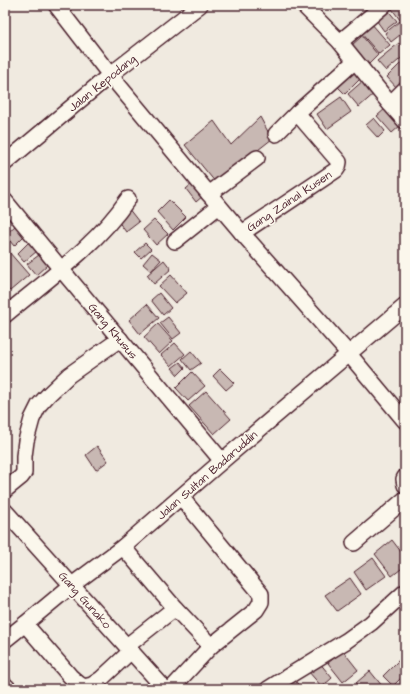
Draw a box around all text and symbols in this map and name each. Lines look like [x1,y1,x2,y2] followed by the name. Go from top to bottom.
[65,51,141,117] street label: Jalan Kepodang
[243,167,336,237] street label: Gang Zainal Kusen
[83,299,141,364] street label: Gang Khusus
[153,427,261,524] street label: Jalan Sultan Badaruddin
[53,568,115,634] street label: Gang Gunako

